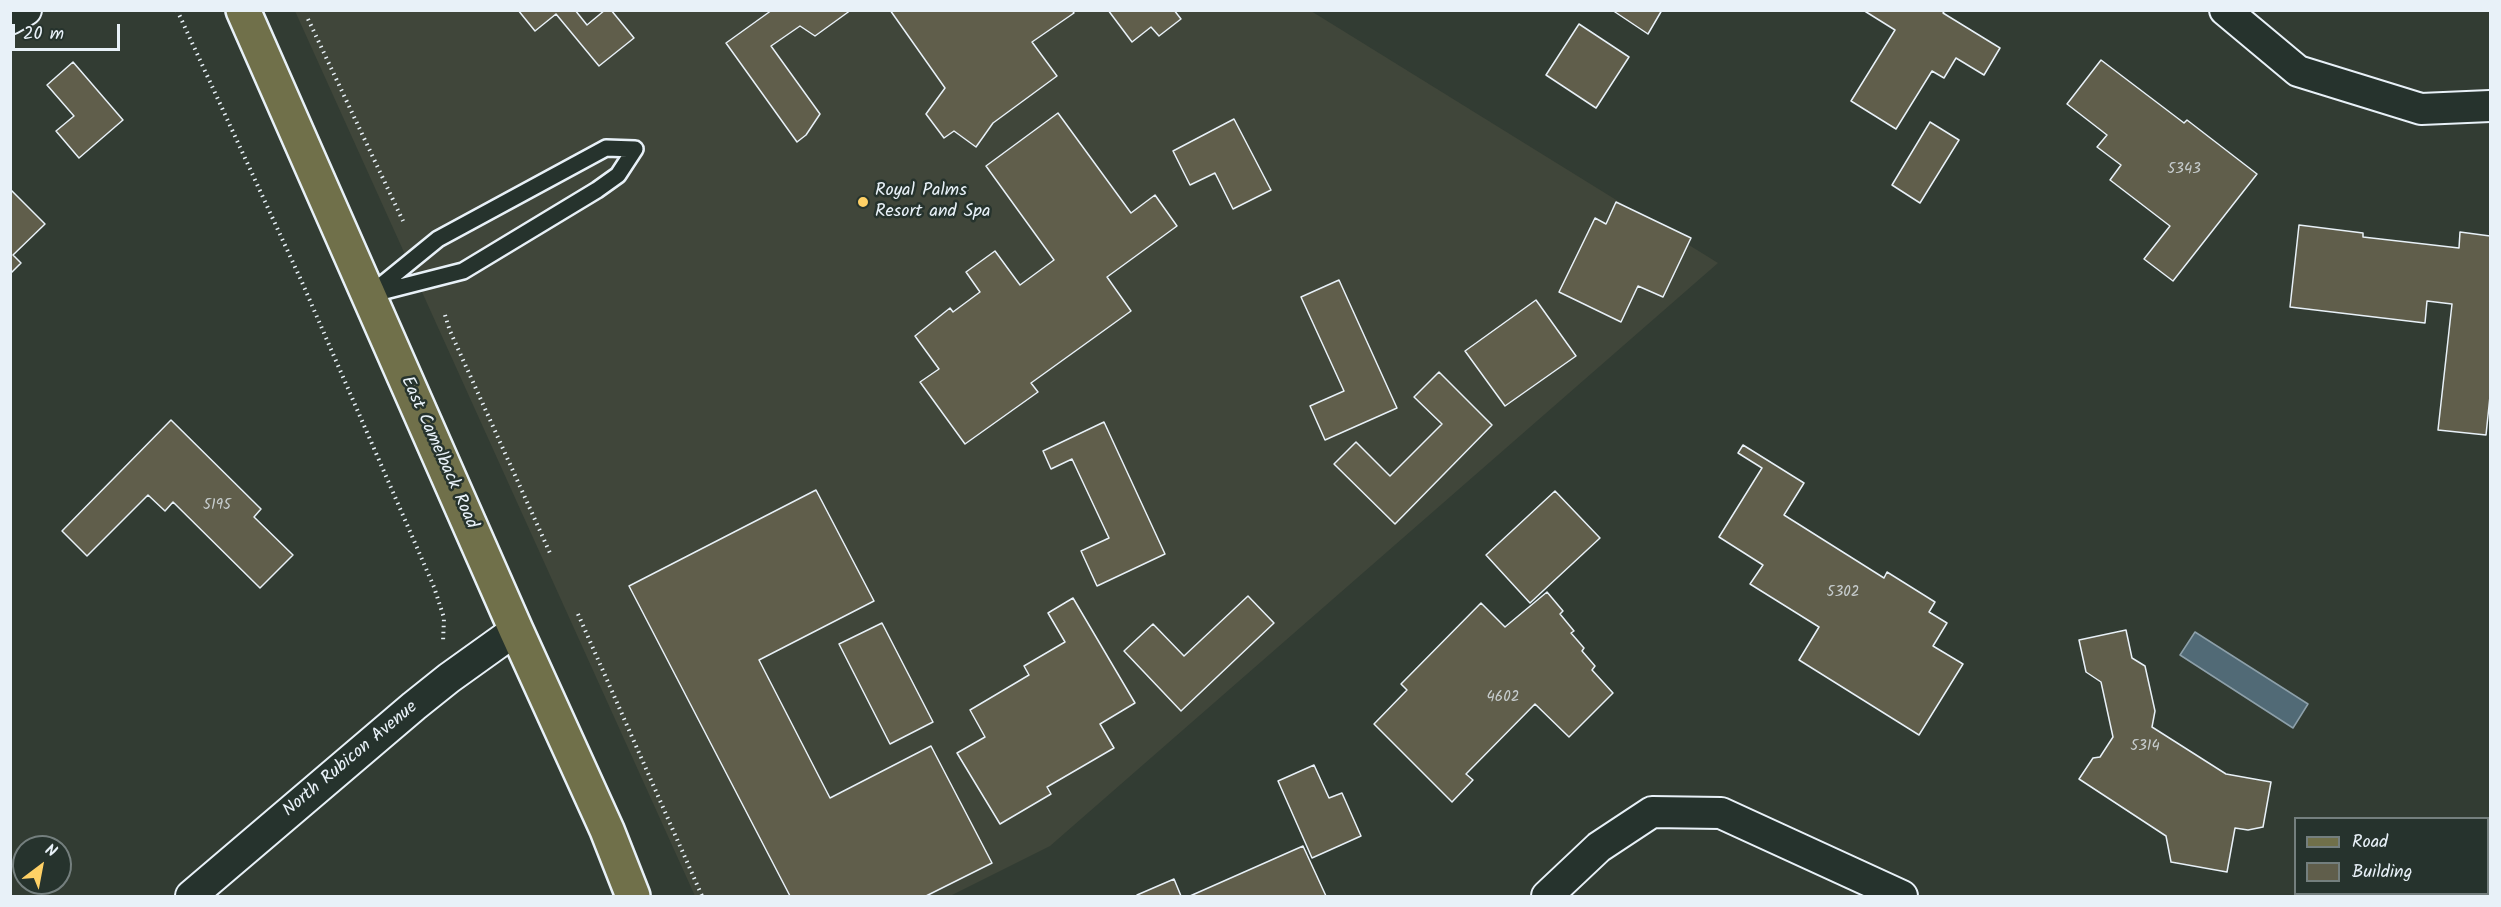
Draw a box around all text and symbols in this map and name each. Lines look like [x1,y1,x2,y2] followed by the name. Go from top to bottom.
[15,12,123,50] scale bar
[23,20,64,49] text: 20 m
[2167,161,2201,179] house number: 5343
[875,181,990,224] place label: Royal Palms Resort and Spa
[856,195,870,209] marker: Royal Palms Resort and Spa
[395,373,481,533] street label: East Camelback Road
[203,497,231,515] house number: 5195
[1827,584,1859,602] house number: 5302
[1487,689,1519,707] house number: 4602
[279,697,423,823] street label: North Rubicon Avenue
[2130,738,2160,756] house number: 5314
[2294,817,2489,895] legend
[2352,828,2388,857] text: Road
[12,835,72,895] north arrow
[40,838,62,864] text: N
[2352,858,2412,887] text: Building

